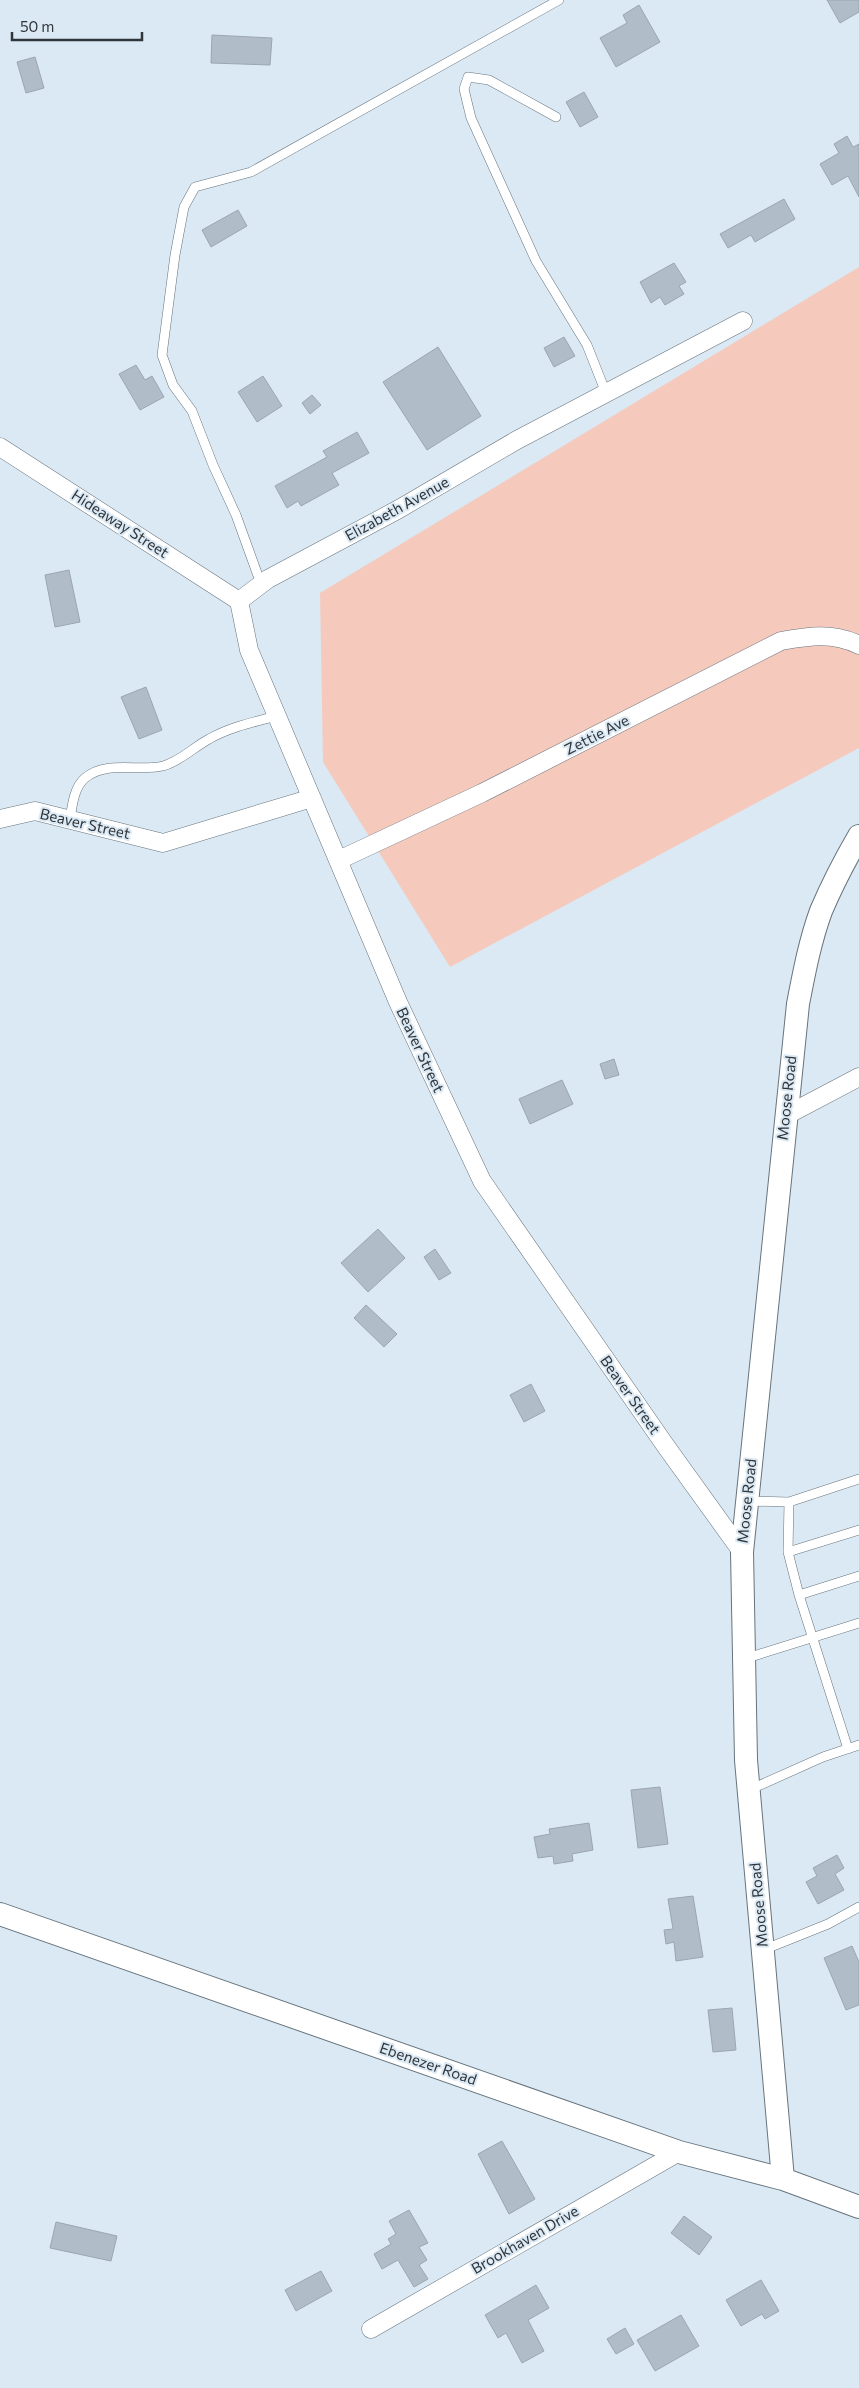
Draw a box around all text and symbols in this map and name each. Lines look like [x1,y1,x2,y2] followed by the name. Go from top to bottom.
[12,10,142,42] scale bar
[20,17,54,35] text: 50 m
[341,472,452,544] street label: Elizabeth Avenue
[69,485,172,561] street label: Hideaway Street
[561,710,632,758] street label: Zettie Ave
[38,804,132,842] street label: Beaver Street
[393,1004,448,1095] street label: Beaver Street
[773,1055,799,1141] street label: Moose Road
[597,1352,665,1437] street label: Beaver Street
[733,1458,759,1544] street label: Moose Road
[745,1862,771,1948] street label: Moose Road
[377,2038,479,2088] street label: Ebenezer Road
[468,2201,581,2277] street label: Brookhaven Drive

